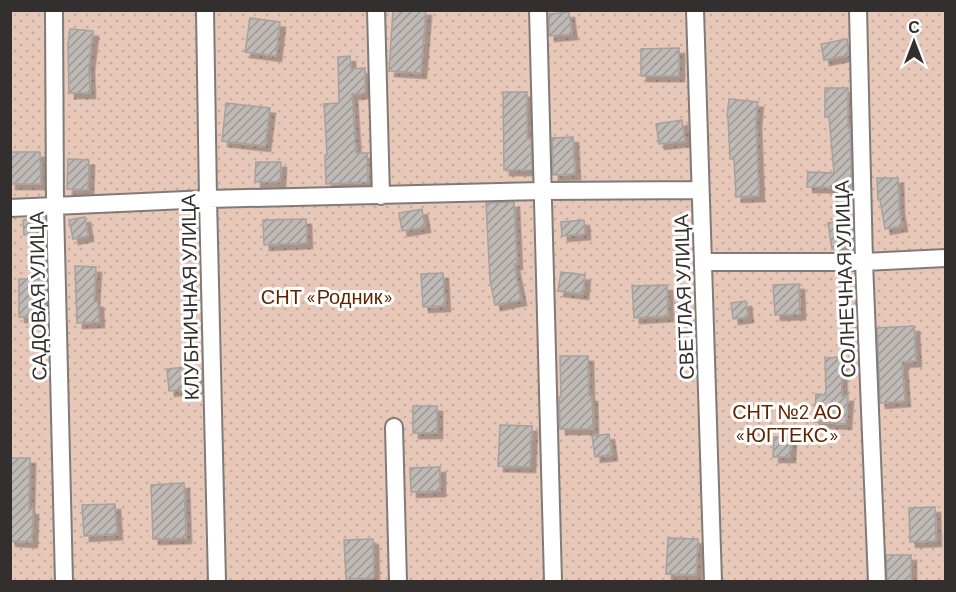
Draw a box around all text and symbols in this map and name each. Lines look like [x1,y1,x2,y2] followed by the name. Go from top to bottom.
[884,12,944,72] north arrow
[908,17,920,36] text: С
[829,179,859,378] street label: СОЛНЕЧНАЯ УЛИЦА
[175,193,203,401] street label: КЛУБНИЧНАЯ УЛИЦА
[24,211,50,381] street label: САДОВАЯ УЛИЦА
[668,213,698,380] street label: СВЕТЛАЯ УЛИЦА
[261,284,393,308] park label: СНТ «Родник»
[732,399,842,446] park label: СНТ №2 АО «ЮГТЕКС»

